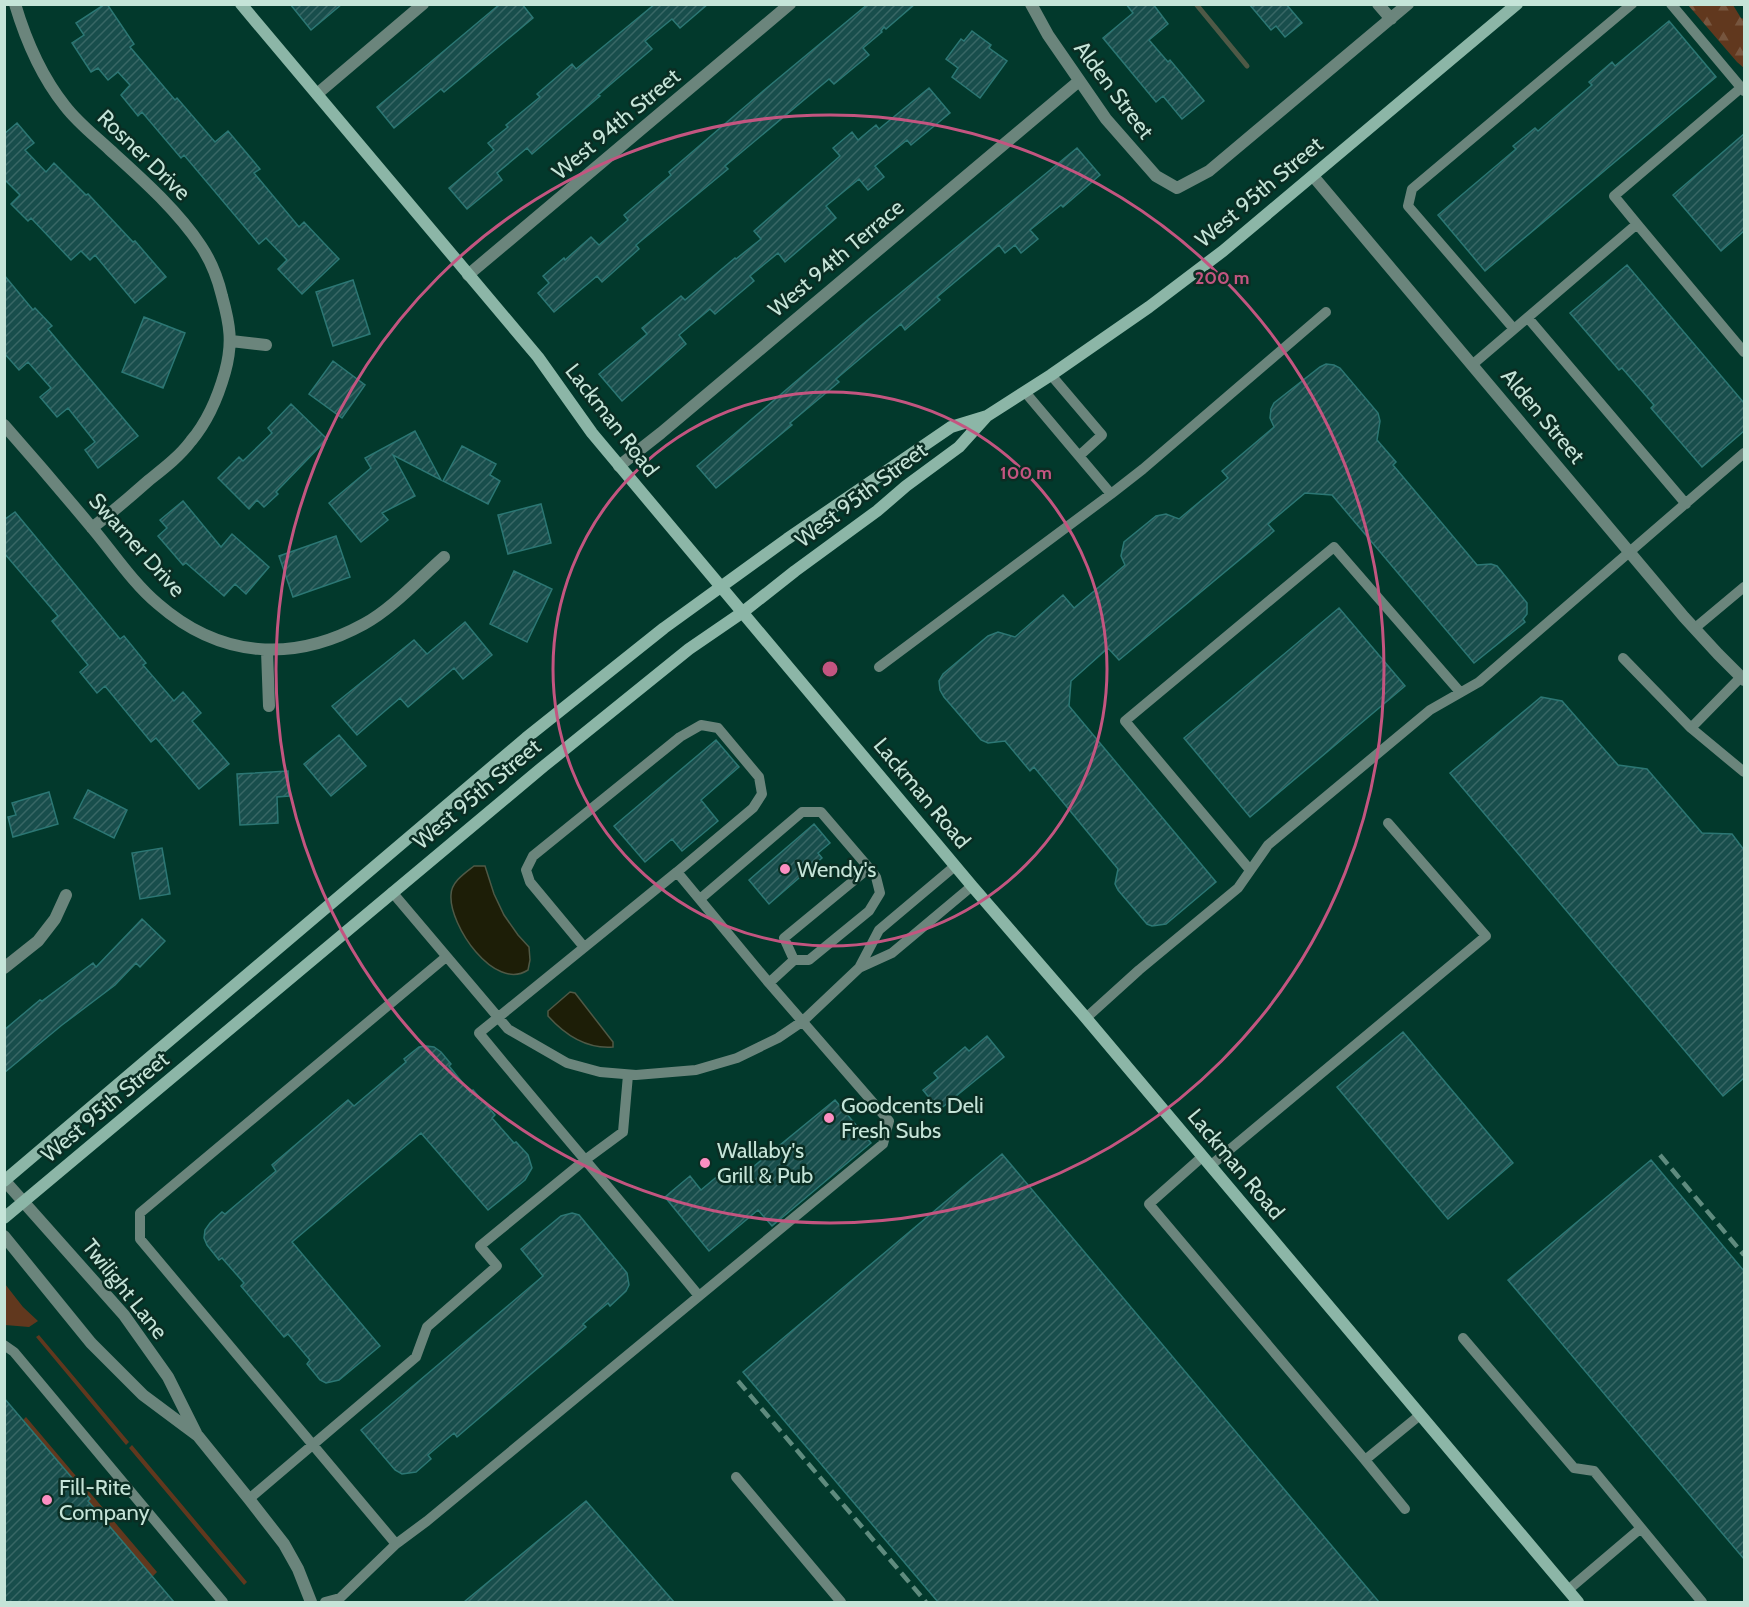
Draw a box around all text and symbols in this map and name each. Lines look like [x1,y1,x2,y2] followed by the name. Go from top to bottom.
[1068,36,1160,145] street label: Alden Street
[547,62,686,185] street label: West 94th Street
[92,104,196,206] street label: Rosner Drive
[1190,131,1329,253] street label: West 95th Street
[763,193,909,323] street label: West 94th Terrace
[1195,267,1249,289] text: 200 m
[559,358,665,482] street label: Lackman Road
[1495,363,1591,469] street label: Alden Street
[790,436,933,553] street label: West 95th Street
[1000,462,1052,484] text: 100 m
[83,487,191,603] street label: Swarner Drive
[820,659,840,679] centre of rings
[868,732,976,854] street label: Lackman Road
[408,733,547,855] street label: West 95th Street
[797,856,876,883] place label: Wendy's
[778,862,792,876] marker: Wendy's
[36,1046,175,1168] street label: West 95th Street
[841,1092,984,1144] place label: Goodcents Deli Fresh Subs
[1182,1103,1290,1225] street label: Lackman Road
[822,1111,836,1125] marker: Goodcents Deli Fresh Subs
[717,1137,813,1189] place label: Wallaby's Grill & Pub
[698,1156,712,1170] marker: Wallaby's Grill & Pub
[77,1234,173,1344] street label: Twilight Lane
[59,1474,150,1526] place label: Fill-Rite Company
[40,1493,54,1507] marker: Fill-Rite Company

